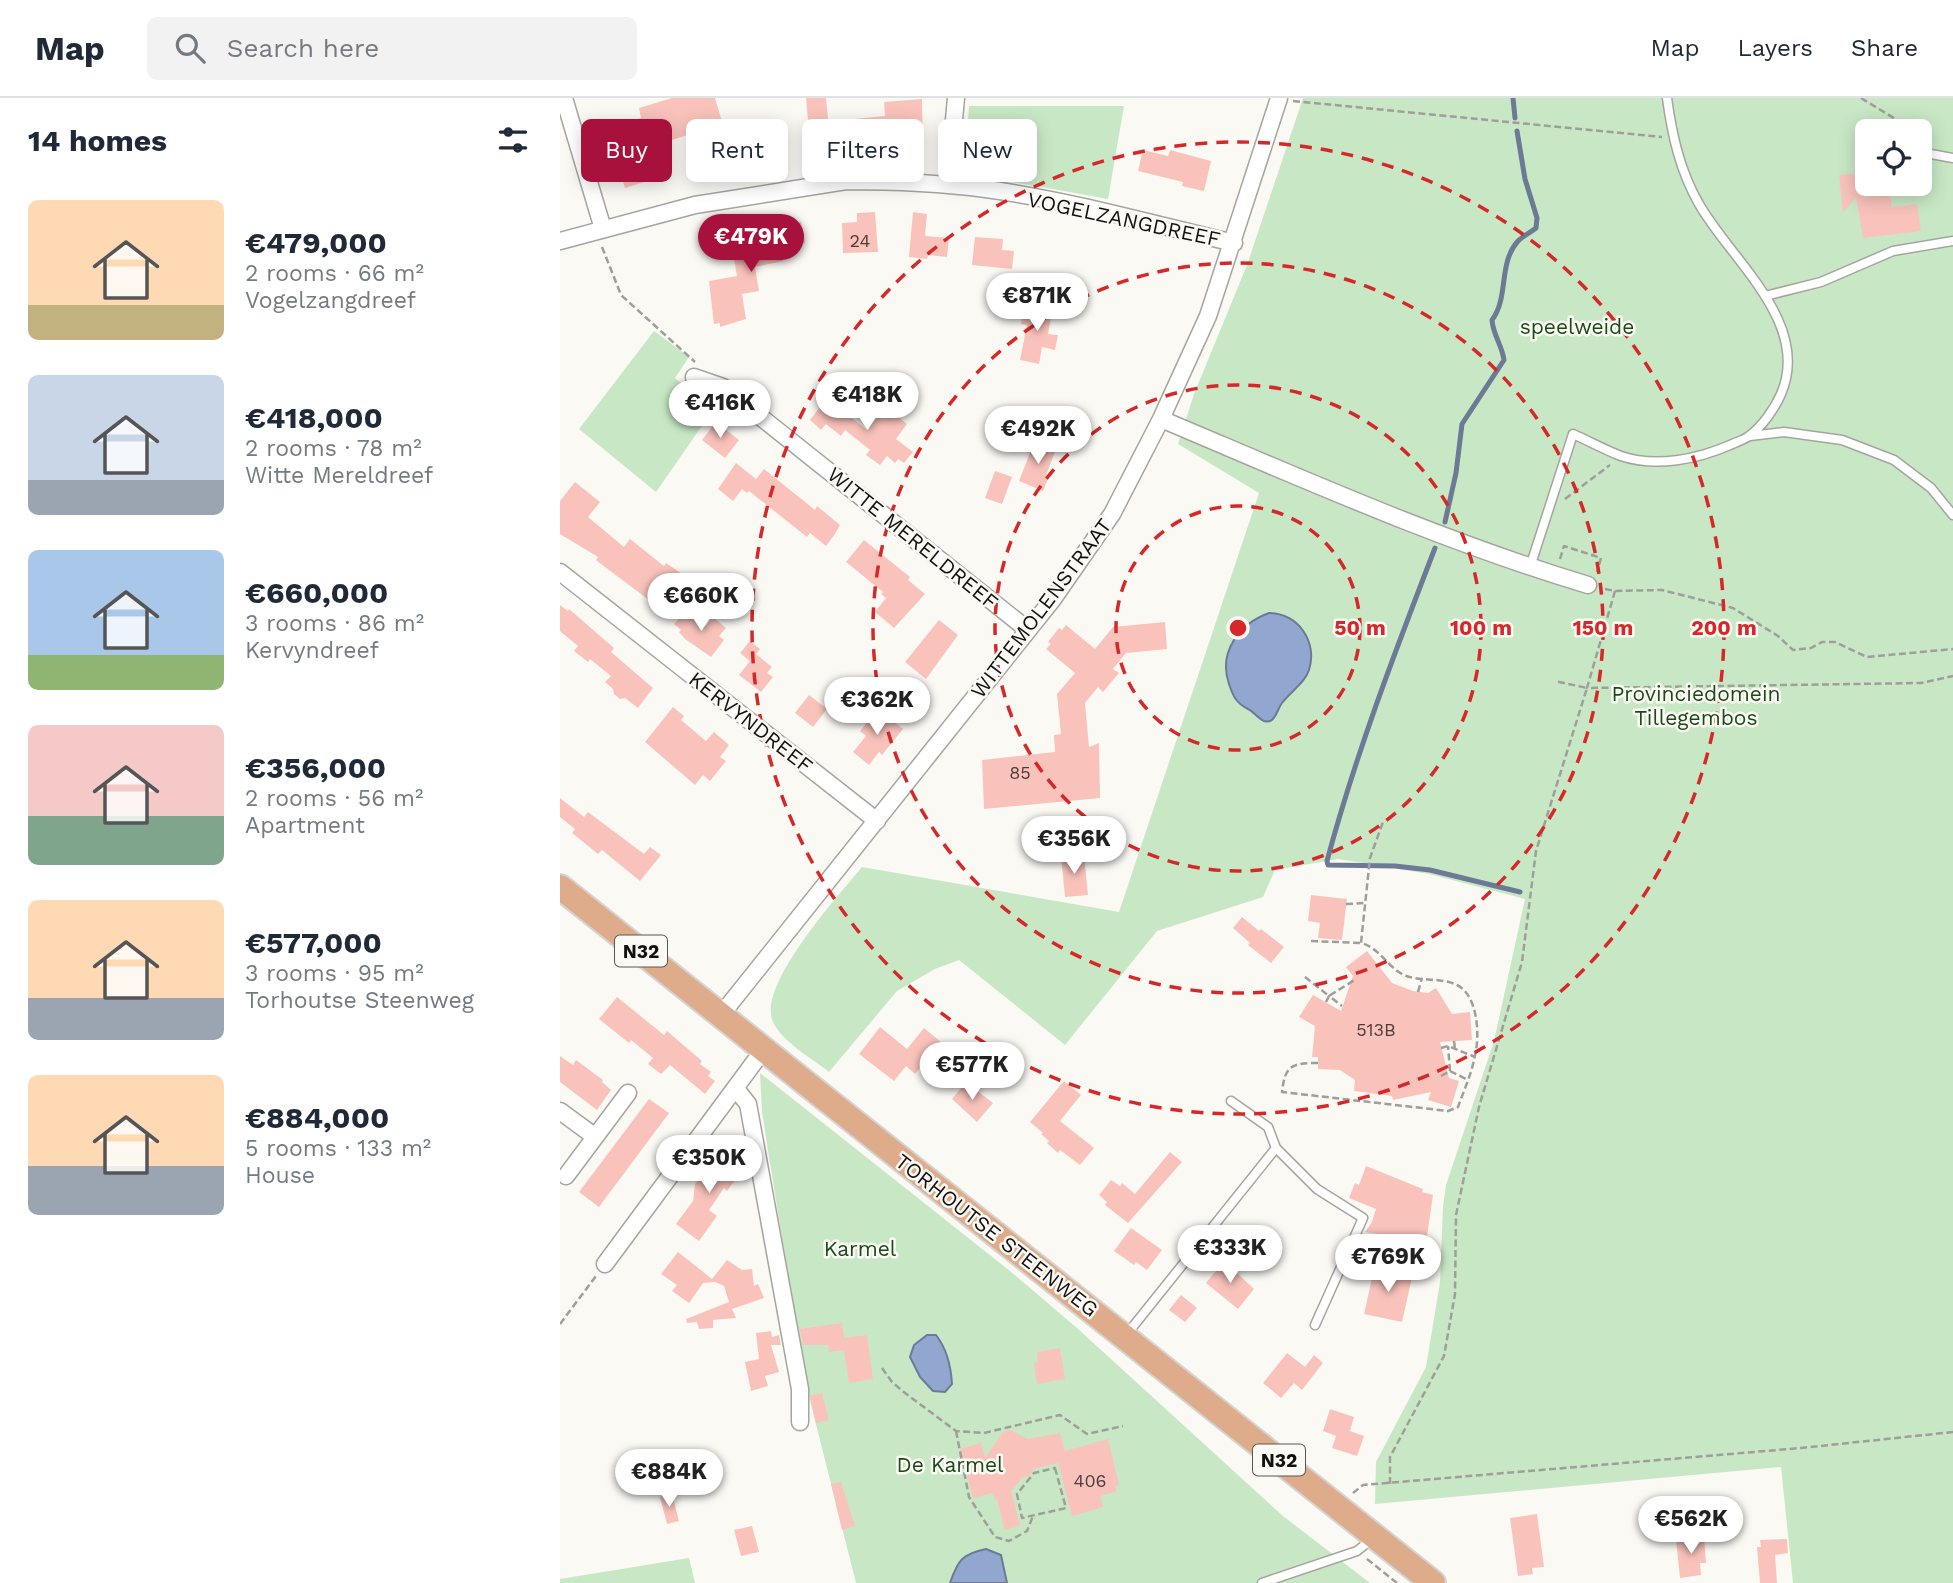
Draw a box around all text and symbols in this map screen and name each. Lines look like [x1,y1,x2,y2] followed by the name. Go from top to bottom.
[147,17,637,80] search box
[35,29,105,68] text: Map
[171,29,209,67] icon: search
[227,33,379,63] text: Search here
[1651,34,1699,62] text: Map
[1737,34,1813,62] text: Layers
[1851,34,1918,62] text: Share
[581,119,672,182] chip: Buy
[686,119,788,182] chip: Rent
[802,119,924,182] chip: Filters
[938,119,1037,182] chip: New
[1855,119,1932,196] map controls
[1855,119,1932,196] button: locate
[494,121,532,159] icon: filters
[28,123,167,158] text: 14 homes
[1025,186,1223,252] street label: VOGELZANGDREEF
[702,214,800,274] pin: €479K
[714,223,788,250] text: €479K
[245,225,387,260] text: €479,000
[84,228,168,312] icon: home
[850,230,870,251] house number: 24
[245,260,424,287] text: 2 rooms · 66 m²
[988,274,1086,333] pin: €871K
[1002,282,1072,309] text: €871K
[245,287,416,314] text: Vogelzangdreef
[1520,314,1634,339] park label: speelweide
[818,372,916,432] pin: €418K
[671,380,769,440] pin: €416K
[832,381,902,408] text: €418K
[685,389,755,416] text: €416K
[245,400,383,435] text: €418,000
[84,403,168,487] icon: home
[989,406,1087,466] pin: €492K
[1001,415,1075,442] text: €492K
[245,435,422,462] text: 2 rooms · 78 m²
[823,461,1003,615] street label: WITTE MERELDREEF
[245,462,433,489] text: Witte Mereldreef
[965,513,1117,703] street label: WITTEMOLENSTRAAT
[652,574,750,633] pin: €660K
[245,575,388,610] text: €660,000
[84,578,168,662] icon: home
[663,582,739,609] text: €660K
[245,610,424,637] text: 3 rooms · 86 m²
[1334,615,1386,640] text: 50 m
[1450,615,1512,640] text: 100 m
[1573,615,1633,640] text: 150 m
[1691,615,1757,640] text: 200 m
[1226,616,1250,640] centre of rings
[245,637,379,664] text: Kervyndreef
[684,666,818,778] street label: KERVYNDREEF
[828,678,926,737] pin: €362K
[1611,681,1781,730] park label: Provinciedomein Tillegembos
[840,686,914,713] text: €362K
[245,750,386,785] text: €356,000
[84,753,168,837] icon: home
[1009,762,1031,783] house number: 85
[245,785,423,812] text: 2 rooms · 56 m²
[245,812,365,839] text: Apartment
[1025,816,1123,876] pin: €356K
[1037,825,1111,852] text: €356K
[245,925,382,960] text: €577,000
[84,928,168,1012] icon: home
[615,936,667,966] road number: N32
[245,960,424,987] text: 3 rooms · 95 m²
[245,987,474,1014] text: Torhoutse Steenweg
[1356,1019,1396,1040] house number: 513B
[923,1042,1021,1102] pin: €577K
[936,1051,1008,1078] text: €577K
[245,1100,389,1135] text: €884,000
[84,1103,168,1187] icon: home
[245,1135,431,1162] text: 5 rooms · 133 m²
[660,1136,758,1195] pin: €350K
[672,1144,746,1171] text: €350K
[891,1148,1103,1322] street label: TORHOUTSE STEENWEG
[245,1162,315,1189] text: House
[1181,1226,1279,1285] pin: €333K
[1193,1234,1267,1261] text: €333K
[1339,1234,1437,1294] pin: €769K
[824,1236,897,1261] park label: Karmel
[1351,1243,1425,1270] text: €769K
[1253,1444,1305,1476] road number: N32
[620,1450,718,1509] pin: €884K
[897,1452,1004,1477] park label: De Karmel
[631,1458,707,1485] text: €884K
[1073,1470,1107,1491] house number: 406
[1642,1496,1740,1556] pin: €562K
[1654,1505,1728,1532] text: €562K

